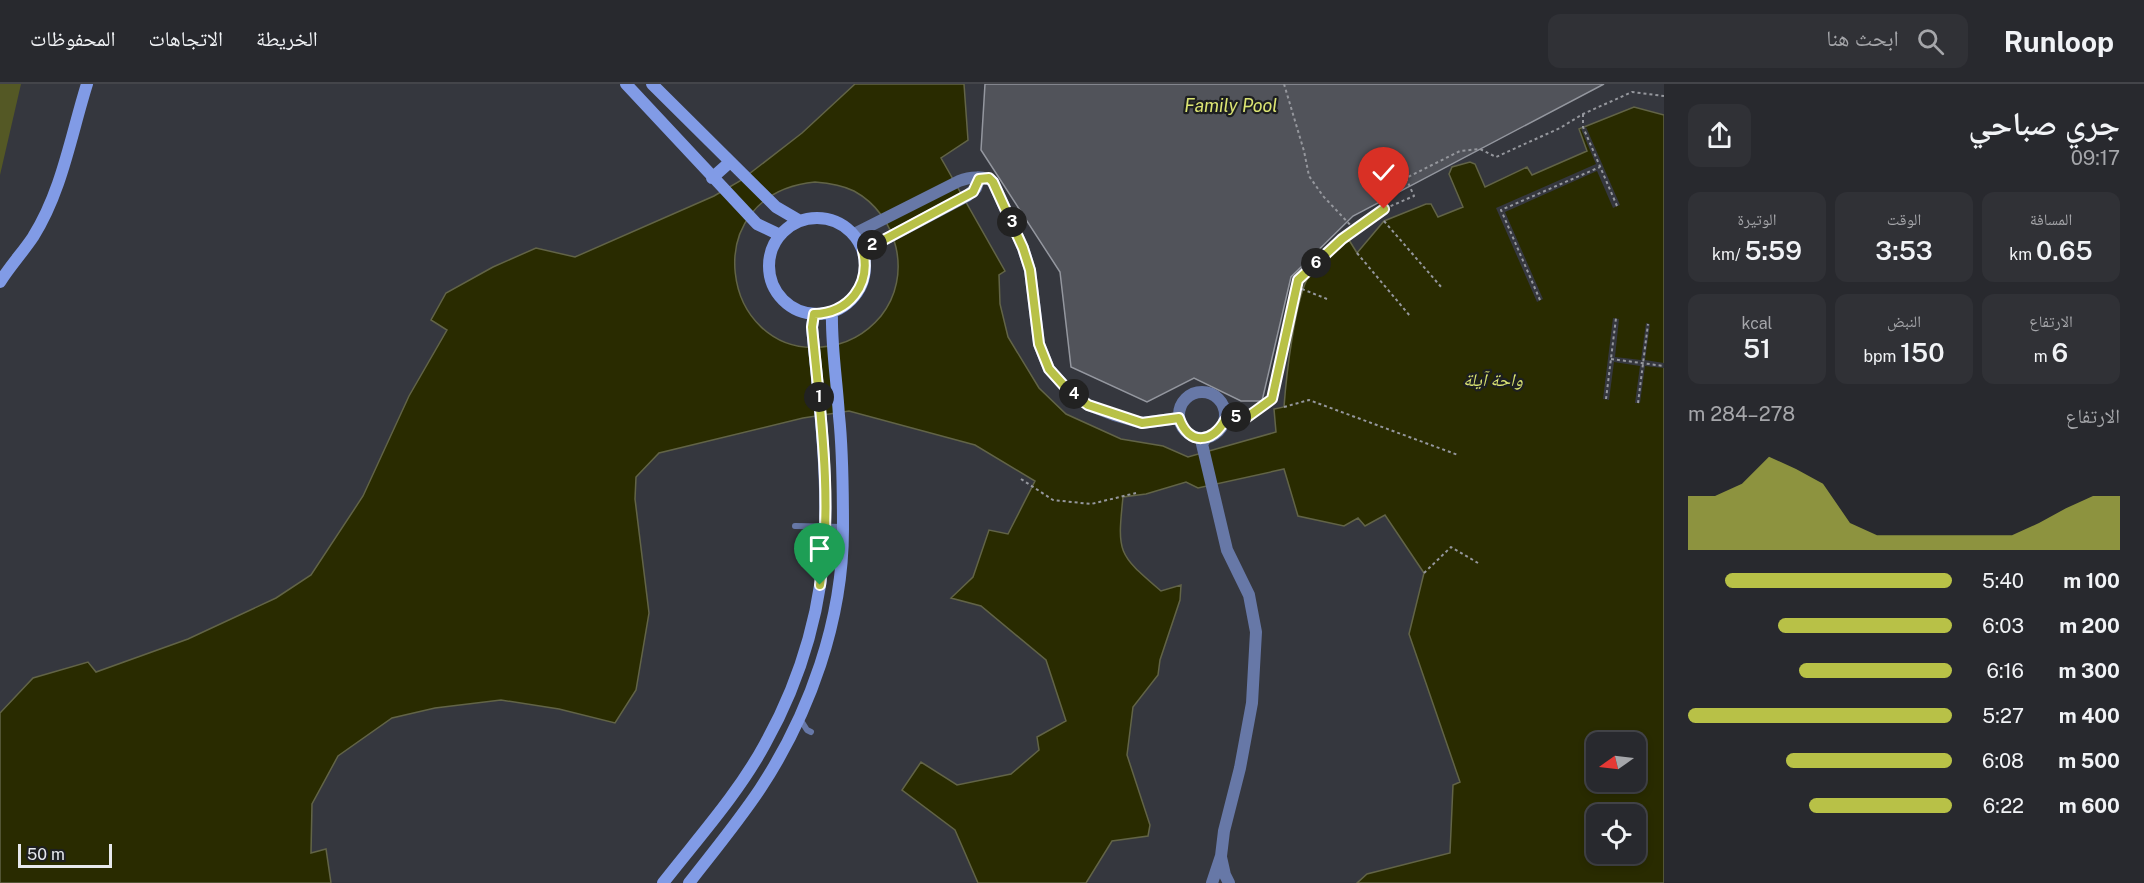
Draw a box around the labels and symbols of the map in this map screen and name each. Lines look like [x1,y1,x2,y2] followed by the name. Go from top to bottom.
[1184,95,1278,116] water label: Family Pool
[1358,147,1409,209] pin
[997,207,1027,237] pin: 3
[857,230,887,260] pin: 2
[1301,248,1331,278] pin: 6
[1463,369,1523,390] water label: واحة آيلة
[1059,379,1089,409] pin: 4
[804,382,834,412] pin: 1
[1221,402,1251,432] pin: 5
[794,523,845,585] pin
[1586,732,1646,792] north arrow
[18,841,112,868] scale bar

